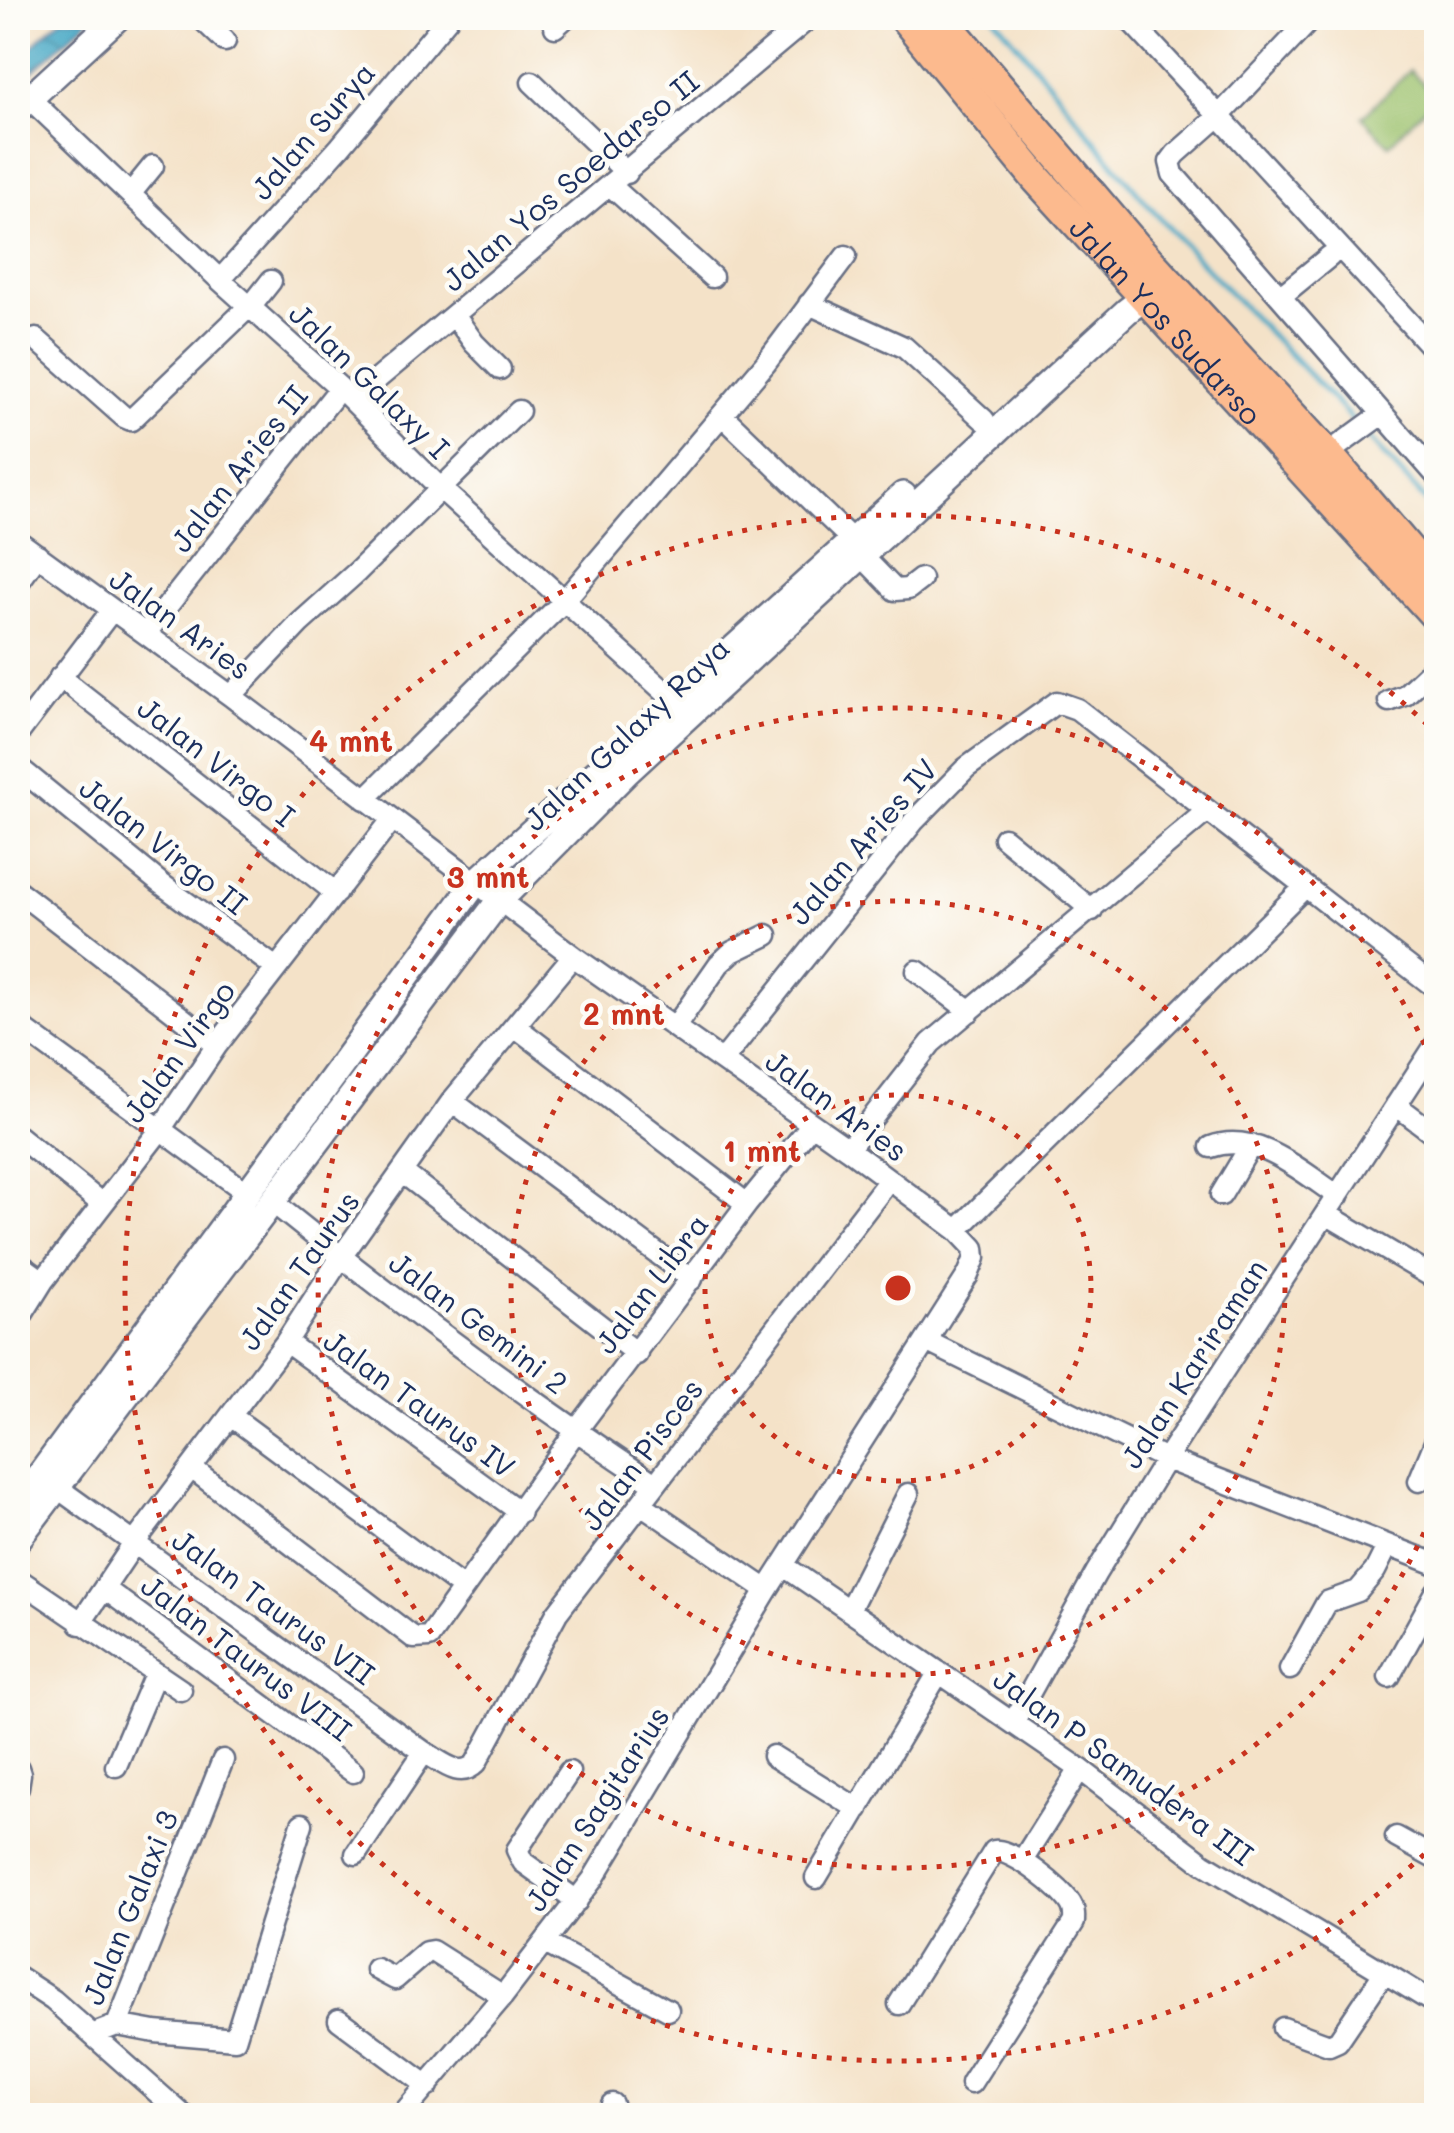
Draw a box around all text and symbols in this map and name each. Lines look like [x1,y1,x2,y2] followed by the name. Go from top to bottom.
[241,53,383,207] street label: Jalan Surya
[433,61,707,299] street label: Jalan Yos Soedarso II
[1061,208,1271,433] street label: Jalan Yos Sudarso
[281,293,459,467] street label: Jalan Galaxy I
[160,376,316,560] street label: Jalan Aries II
[102,558,260,688] street label: Jalan Aries
[515,627,737,839] street label: Jalan Galaxy Raya
[130,687,304,835] street label: Jalan Virgo I
[309,720,393,760] text: 4 mnt
[779,749,945,933] street label: Jalan Aries IV
[72,767,256,923] street label: Jalan Virgo II
[446,856,530,896] text: 3 mnt
[113,972,243,1130] street label: Jalan Virgo
[583,993,665,1033] text: 2 mnt
[758,1040,916,1170] street label: Jalan Aries
[723,1130,801,1170] text: 1 mnt
[228,1183,368,1357] street label: Jalan Taurus
[585,1205,717,1361] street label: Jalan Libra
[382,1242,576,1402] street label: Jalan Gemini 2
[1110,1251,1276,1475] street label: Jalan Kariraman
[880,1270,916,1306] centre of rings
[316,1320,524,1486] street label: Jalan Taurus IV
[571,1370,711,1538] street label: Jalan Pisces
[165,1519,383,1693] street label: Jalan Taurus VII
[134,1565,360,1749] street label: Jalan Taurus VIII
[986,1658,1262,1874] street label: Jalan P Samudera III
[515,1698,677,1918] street label: Jalan Sagitarius
[72,1804,186,2010] street label: Jalan Galaxi 3

